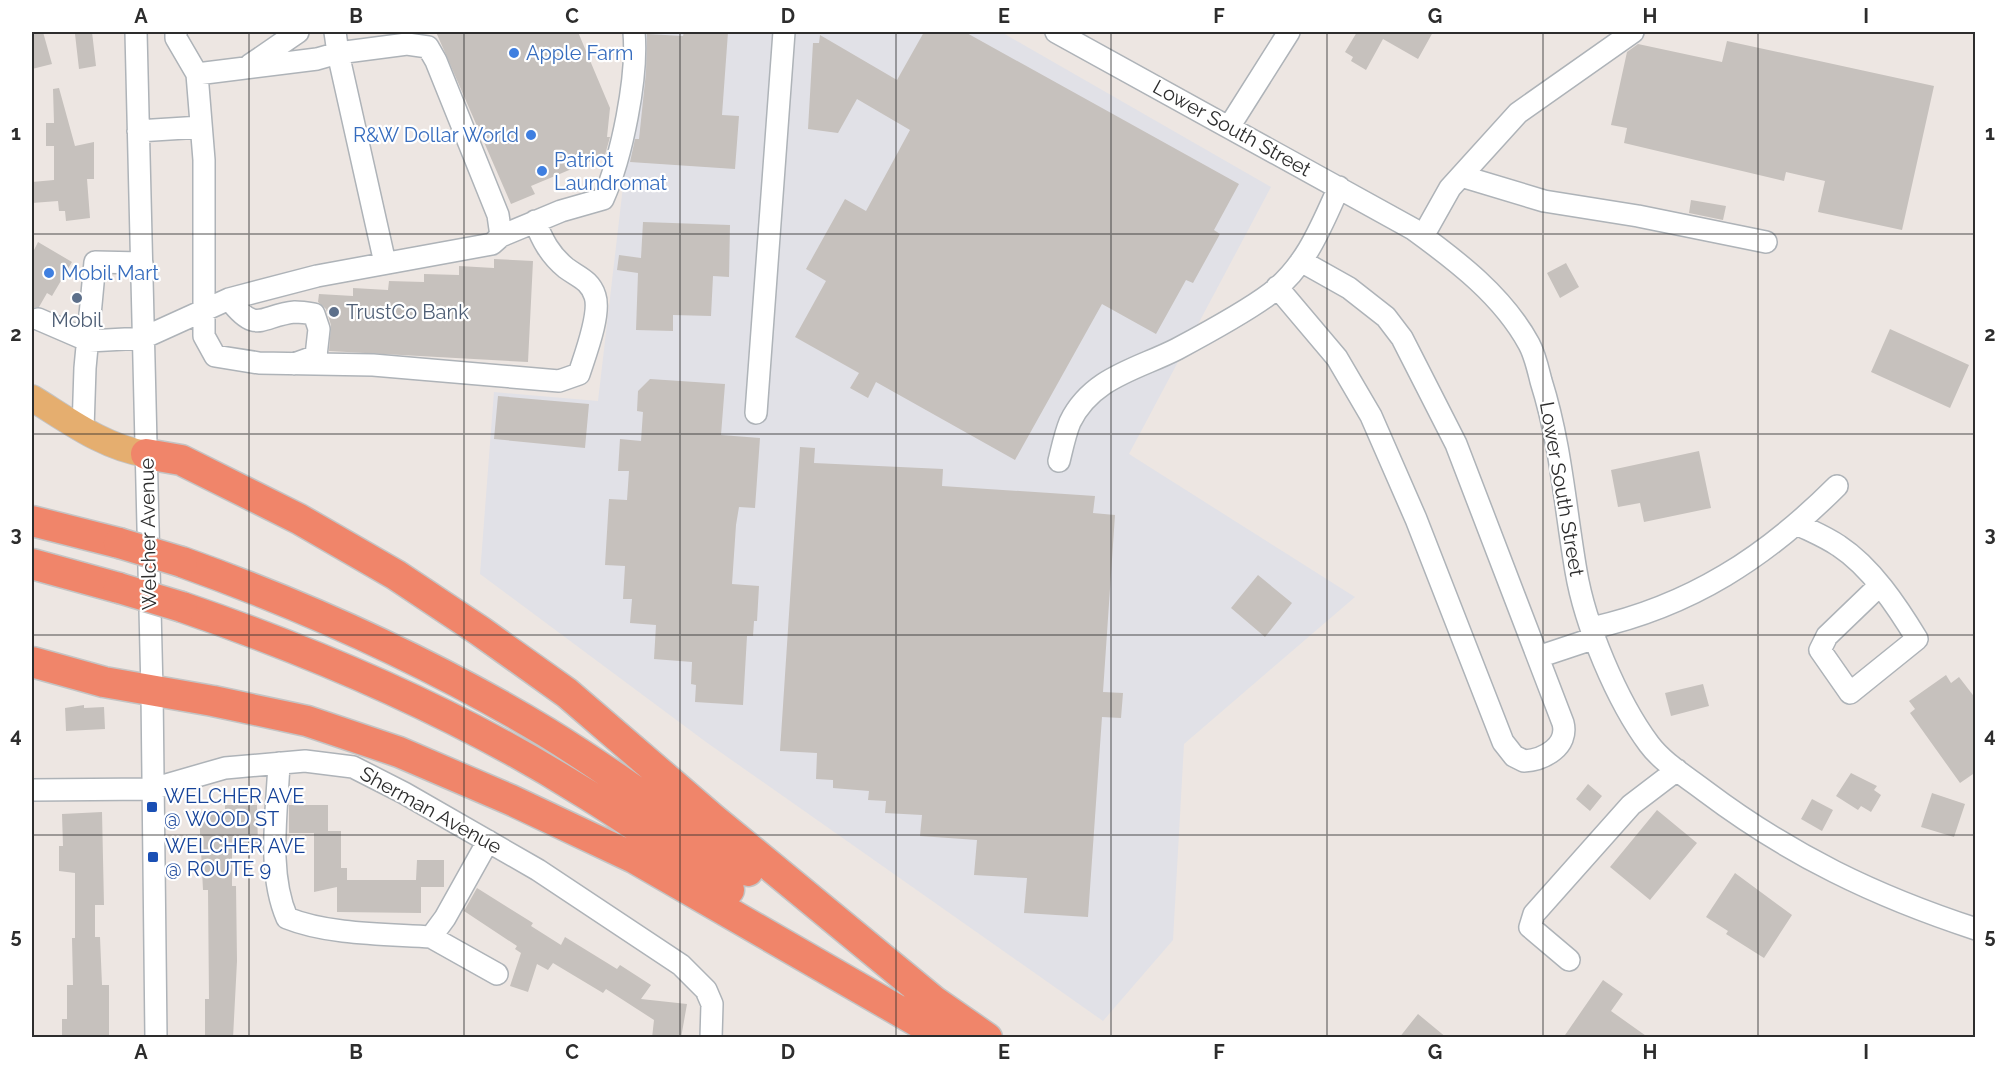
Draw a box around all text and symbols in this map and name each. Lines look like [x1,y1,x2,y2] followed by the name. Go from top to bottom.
[134,4,148,28] text: A
[349,4,363,28] text: B
[565,4,579,28] text: C
[781,4,795,28] text: D
[998,4,1010,28] text: E
[1213,4,1225,28] text: F
[1428,4,1442,28] text: G
[1643,4,1657,28] text: H
[1863,4,1869,28] text: I
[526,41,633,65] place label: Apple Farm
[507,46,521,60] marker: Apple Farm
[1149,75,1316,182] street label: Lower South Street
[11,121,21,145] text: 1
[1985,121,1995,145] text: 1
[353,123,519,147] place label: R&W Dollar World
[524,128,538,142] marker: R&W Dollar World
[554,148,667,195] place label: Patriot Laundromat
[535,164,549,178] marker: Patriot Laundromat
[61,261,159,285] place label: Mobil Mart
[42,266,56,280] marker: Mobil Mart
[70,291,84,305] marker: Mobil
[346,300,469,324] place label: TrustCo Bank
[327,305,341,319] marker: TrustCo Bank
[51,308,103,332] place label: Mobil
[10,322,22,346] text: 2
[1984,322,1996,346] text: 2
[1535,400,1589,579] street label: Lower South Street
[135,457,161,610] street label: Welcher Avenue
[10,522,22,546] text: 3
[1984,522,1996,546] text: 3
[10,723,22,747] text: 4
[1984,723,1996,747] text: 4
[356,761,506,859] street label: Sherman Avenue
[164,784,305,831] place label: WELCHER AVE @ WOOD ST
[145,800,159,814] marker: WELCHER AVE @ WOOD ST
[165,834,306,881] place label: WELCHER AVE @ ROUTE 9
[146,850,160,864] marker: WELCHER AVE @ ROUTE 9
[10,924,22,948] text: 5
[1984,924,1996,948] text: 5
[134,1040,148,1064] text: A
[349,1040,363,1064] text: B
[565,1040,579,1064] text: C
[781,1040,795,1064] text: D
[998,1040,1010,1064] text: E
[1213,1040,1225,1064] text: F
[1428,1040,1442,1064] text: G
[1643,1040,1657,1064] text: H
[1863,1040,1869,1064] text: I

